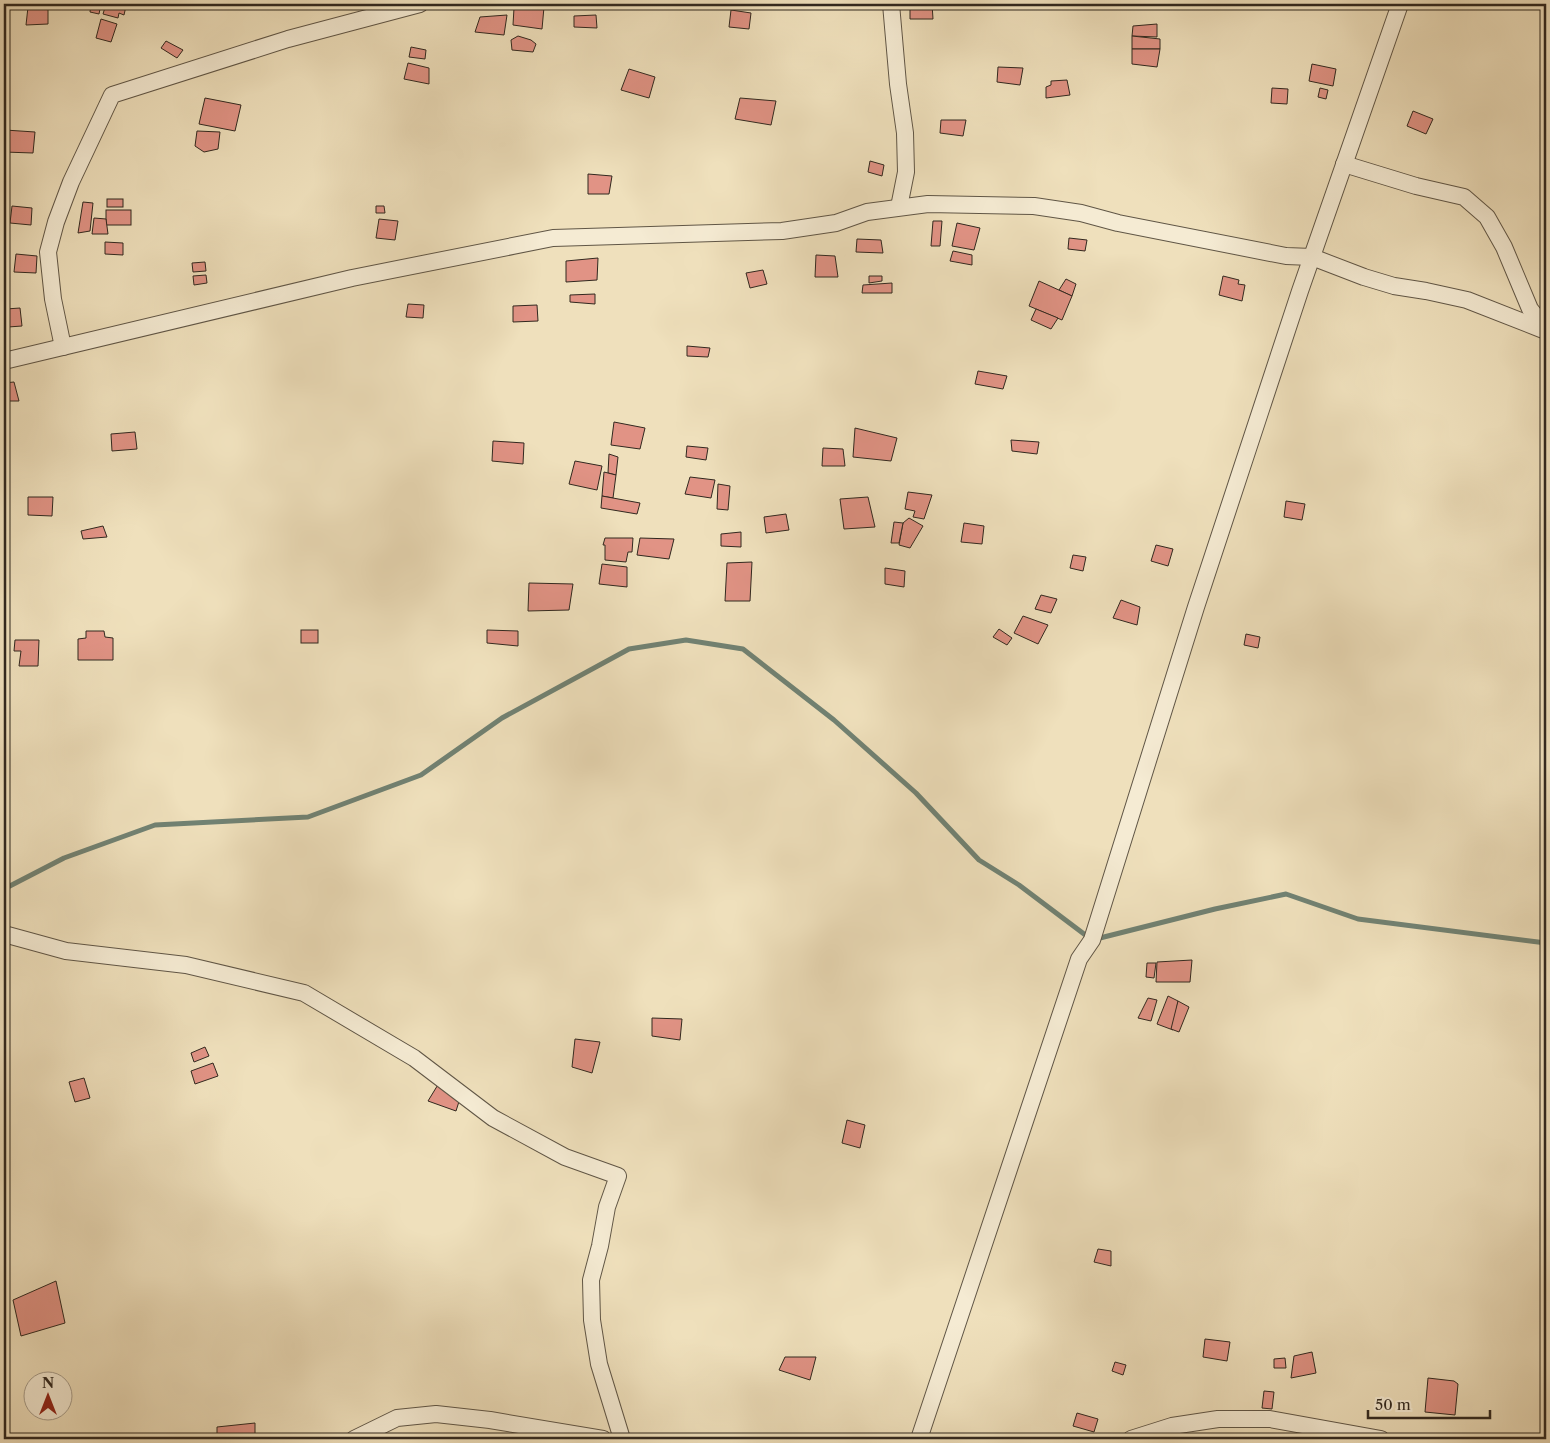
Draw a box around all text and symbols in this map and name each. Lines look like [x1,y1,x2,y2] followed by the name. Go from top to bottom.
[22,1370,72,1420] north arrow
[42,1374,54,1392] text: N
[1368,1388,1490,1420] scale bar
[1375,1395,1411,1414] text: 50 m

